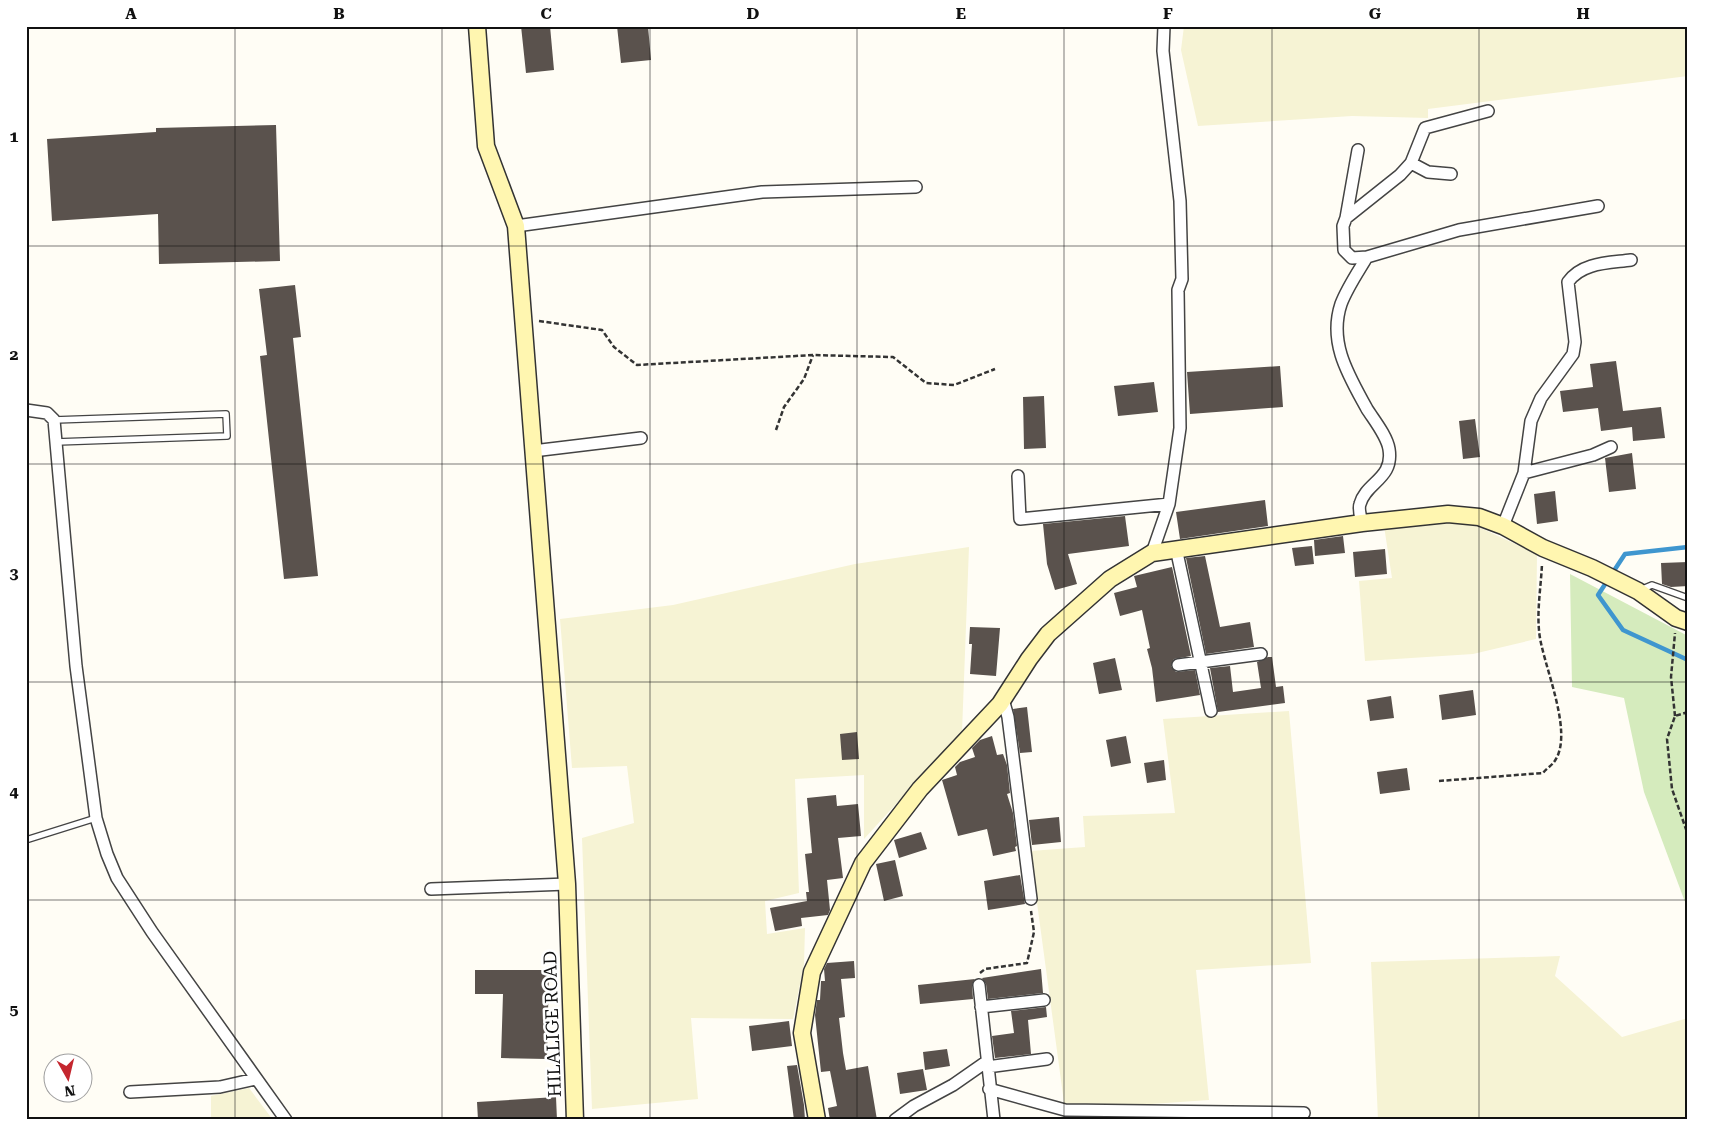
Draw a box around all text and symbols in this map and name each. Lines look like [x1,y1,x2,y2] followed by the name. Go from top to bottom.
[125,4,137,23] text: A
[333,4,345,23] text: B
[540,4,552,23] text: C
[747,4,760,23] text: D
[956,4,966,23] text: E
[1163,4,1173,23] text: F
[1369,4,1382,23] text: G
[1576,4,1590,23] text: H
[10,127,19,146] text: 1
[10,345,19,364] text: 2
[10,564,19,583] text: 3
[10,782,19,801] text: 4
[539,950,565,1097] street label: HILALIGE ROAD
[10,1000,19,1019] text: 5
[42,1054,92,1104] north arrow
[63,1082,76,1100] text: N

